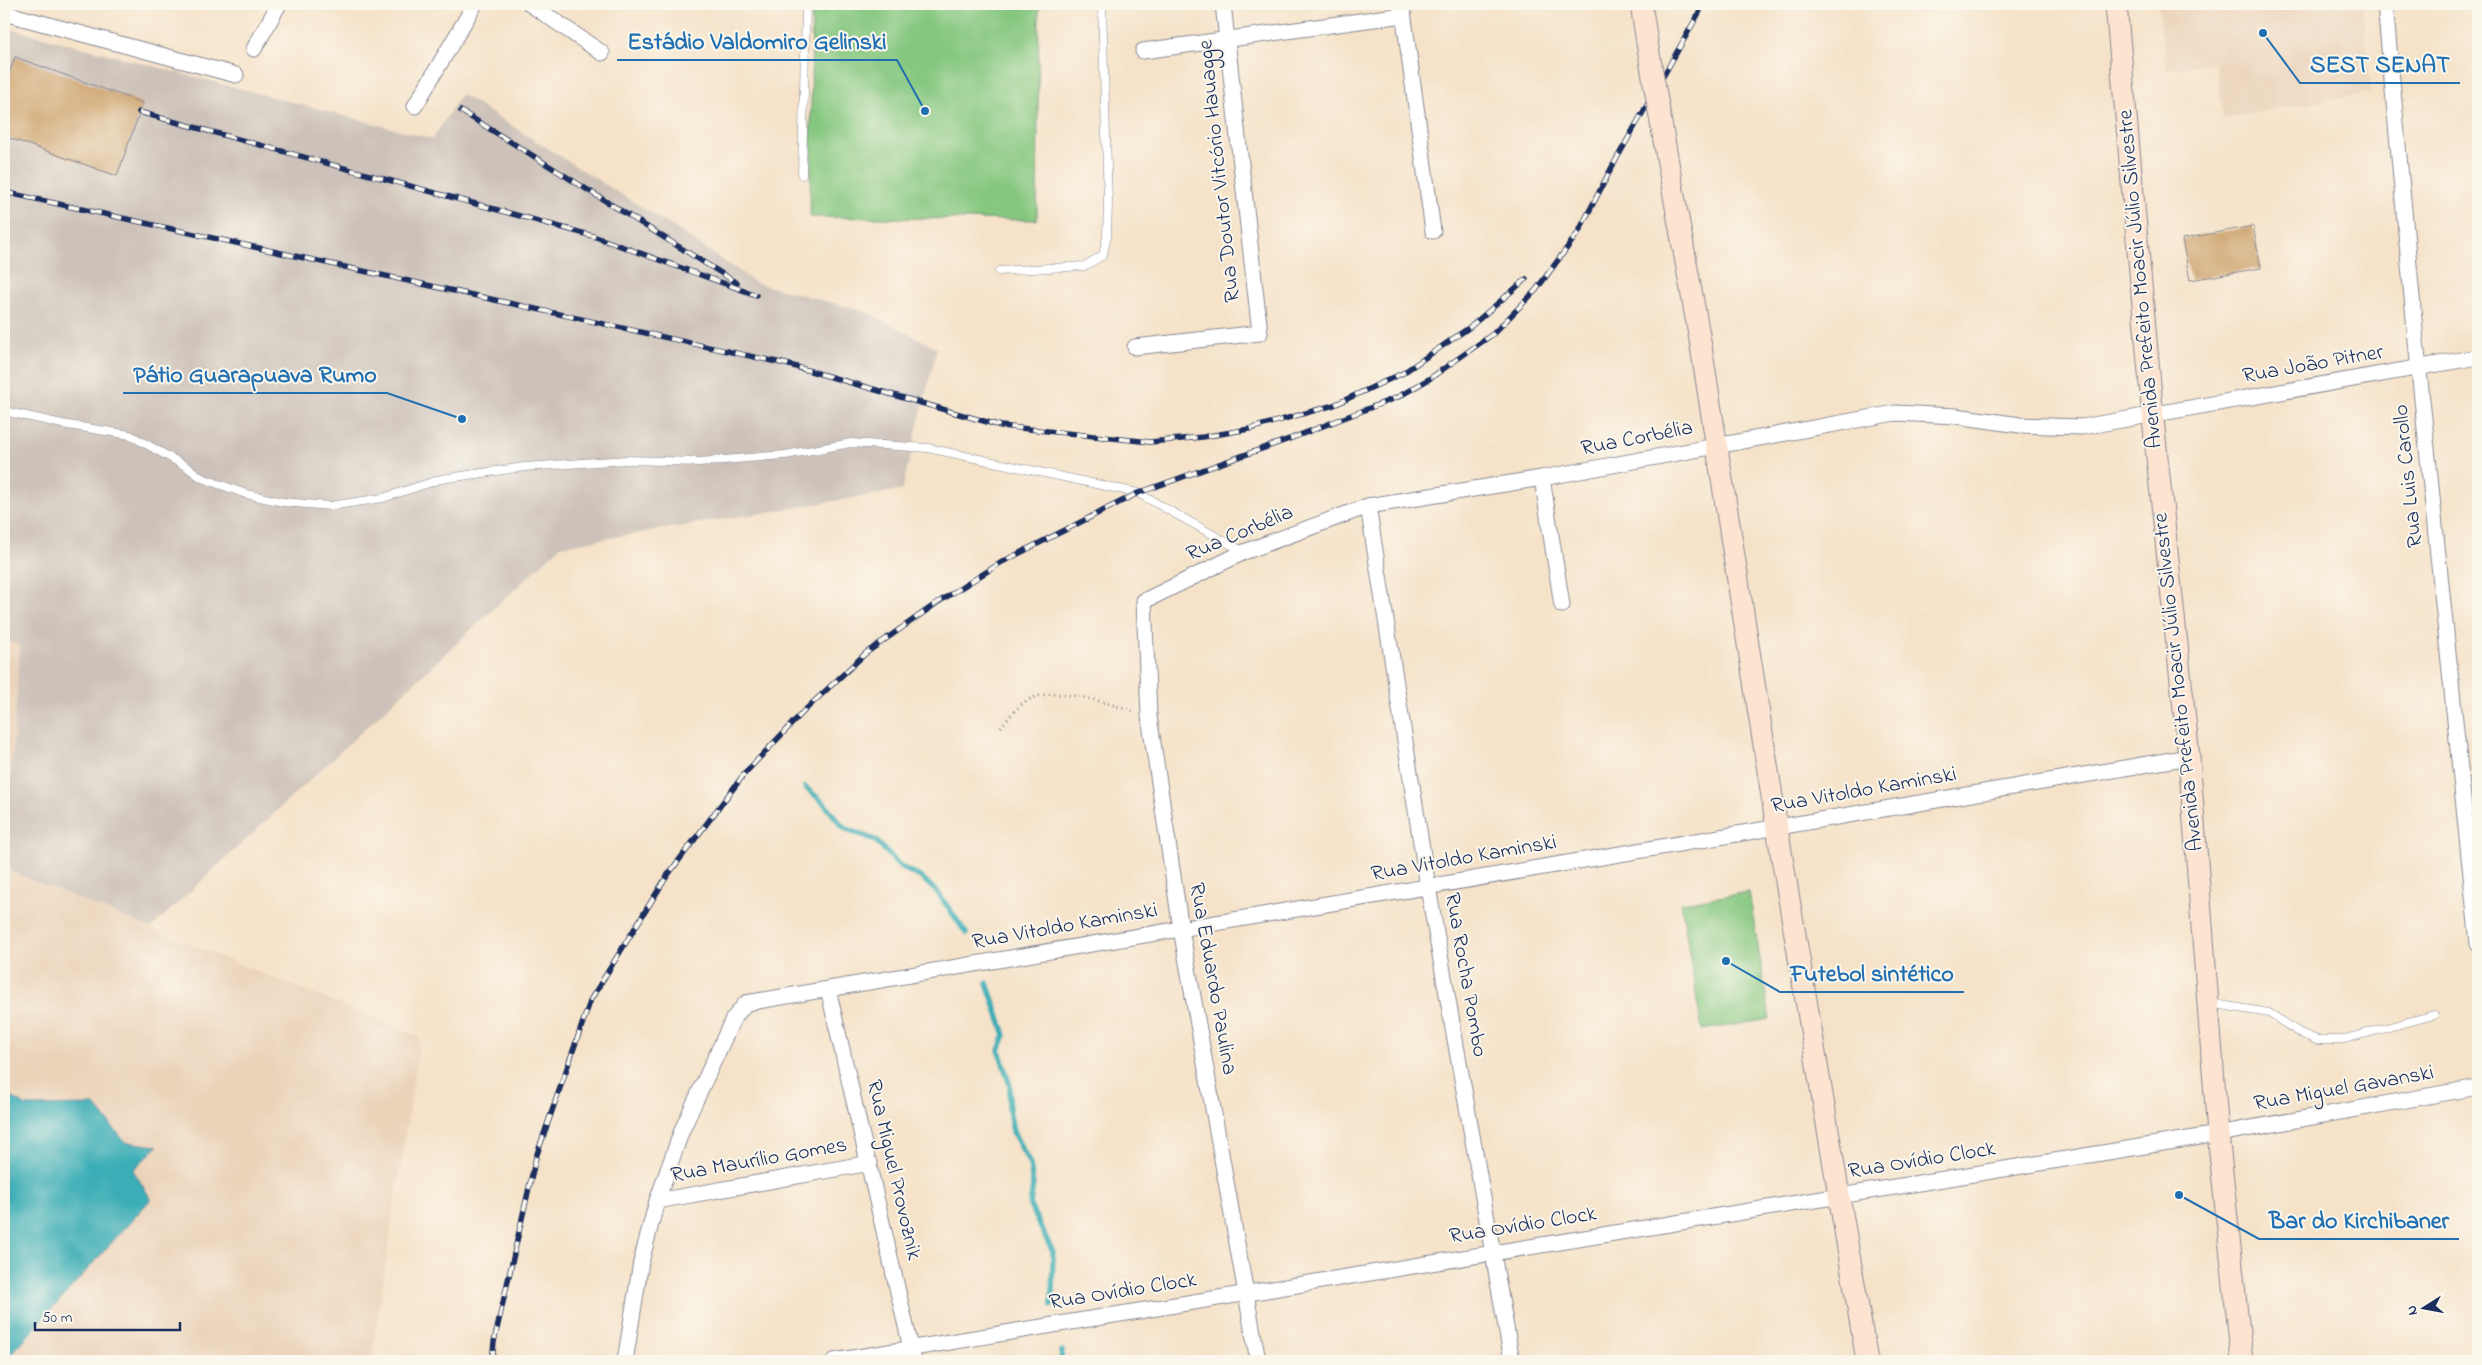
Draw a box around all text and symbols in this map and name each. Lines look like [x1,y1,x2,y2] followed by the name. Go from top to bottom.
[617,21,897,60] callout: Estádio Valdomiro Gelinski
[627,26,887,61] text: Estádio Valdomiro Gelinski
[1190,38,1251,304] street label: Rua Doutor Vitcório Hauagge
[2300,44,2460,83] callout: SEST SENAT
[2310,49,2450,84] text: SEST SENAT
[2110,108,2172,450] street label: Avenida Prefeito Moacir Júlio Silvestre
[2240,337,2386,393] street label: Rua João Pitner
[123,354,387,393] callout: Pátio Guarapuava Rumo
[133,359,377,394] text: Pátio Guarapuava Rumo
[2386,403,2432,549] street label: Rua Luis Carollo
[1578,412,1696,466] street label: Rua Corbélia
[1182,497,1298,571] street label: Rua Corbélia
[2145,511,2213,853] street label: Avenida Prefeito Moacir Júlio Silvestre
[1769,759,1959,823] street label: Rua Vitoldo Kaminski
[1369,827,1559,891] street label: Rua Vitoldo Kaminski
[1179,880,1245,1078] street label: Rua Eduardo Paulina
[1435,890,1495,1060] street label: Rua Rocha Pombo
[970,895,1160,959] street label: Rua Vitoldo Kaminski
[1780,953,1964,992] callout: Futebol sintético
[1789,958,1954,993] text: Futebol sintético
[2251,1057,2437,1122] street label: Rua Miguel Gavanski
[856,1077,929,1264] street label: Rua Miguel Provoznik
[668,1130,850,1192] street label: Rua Maurílio Gomes
[1846,1133,1998,1188] street label: Rua Ovídio Clock
[1447,1198,1599,1253] street label: Rua Ovídio Clock
[2259,1200,2459,1239] callout: Bar do Kirchibaner
[2268,1205,2450,1240] text: Bar do Kirchibaner
[1047,1264,1199,1319] street label: Rua Ovídio Clock
[2400,1282,2450,1332] north arrow
[35,1300,180,1332] scale bar
[2402,1304,2424,1317] text: N
[42,1307,73,1329] text: 50 m

